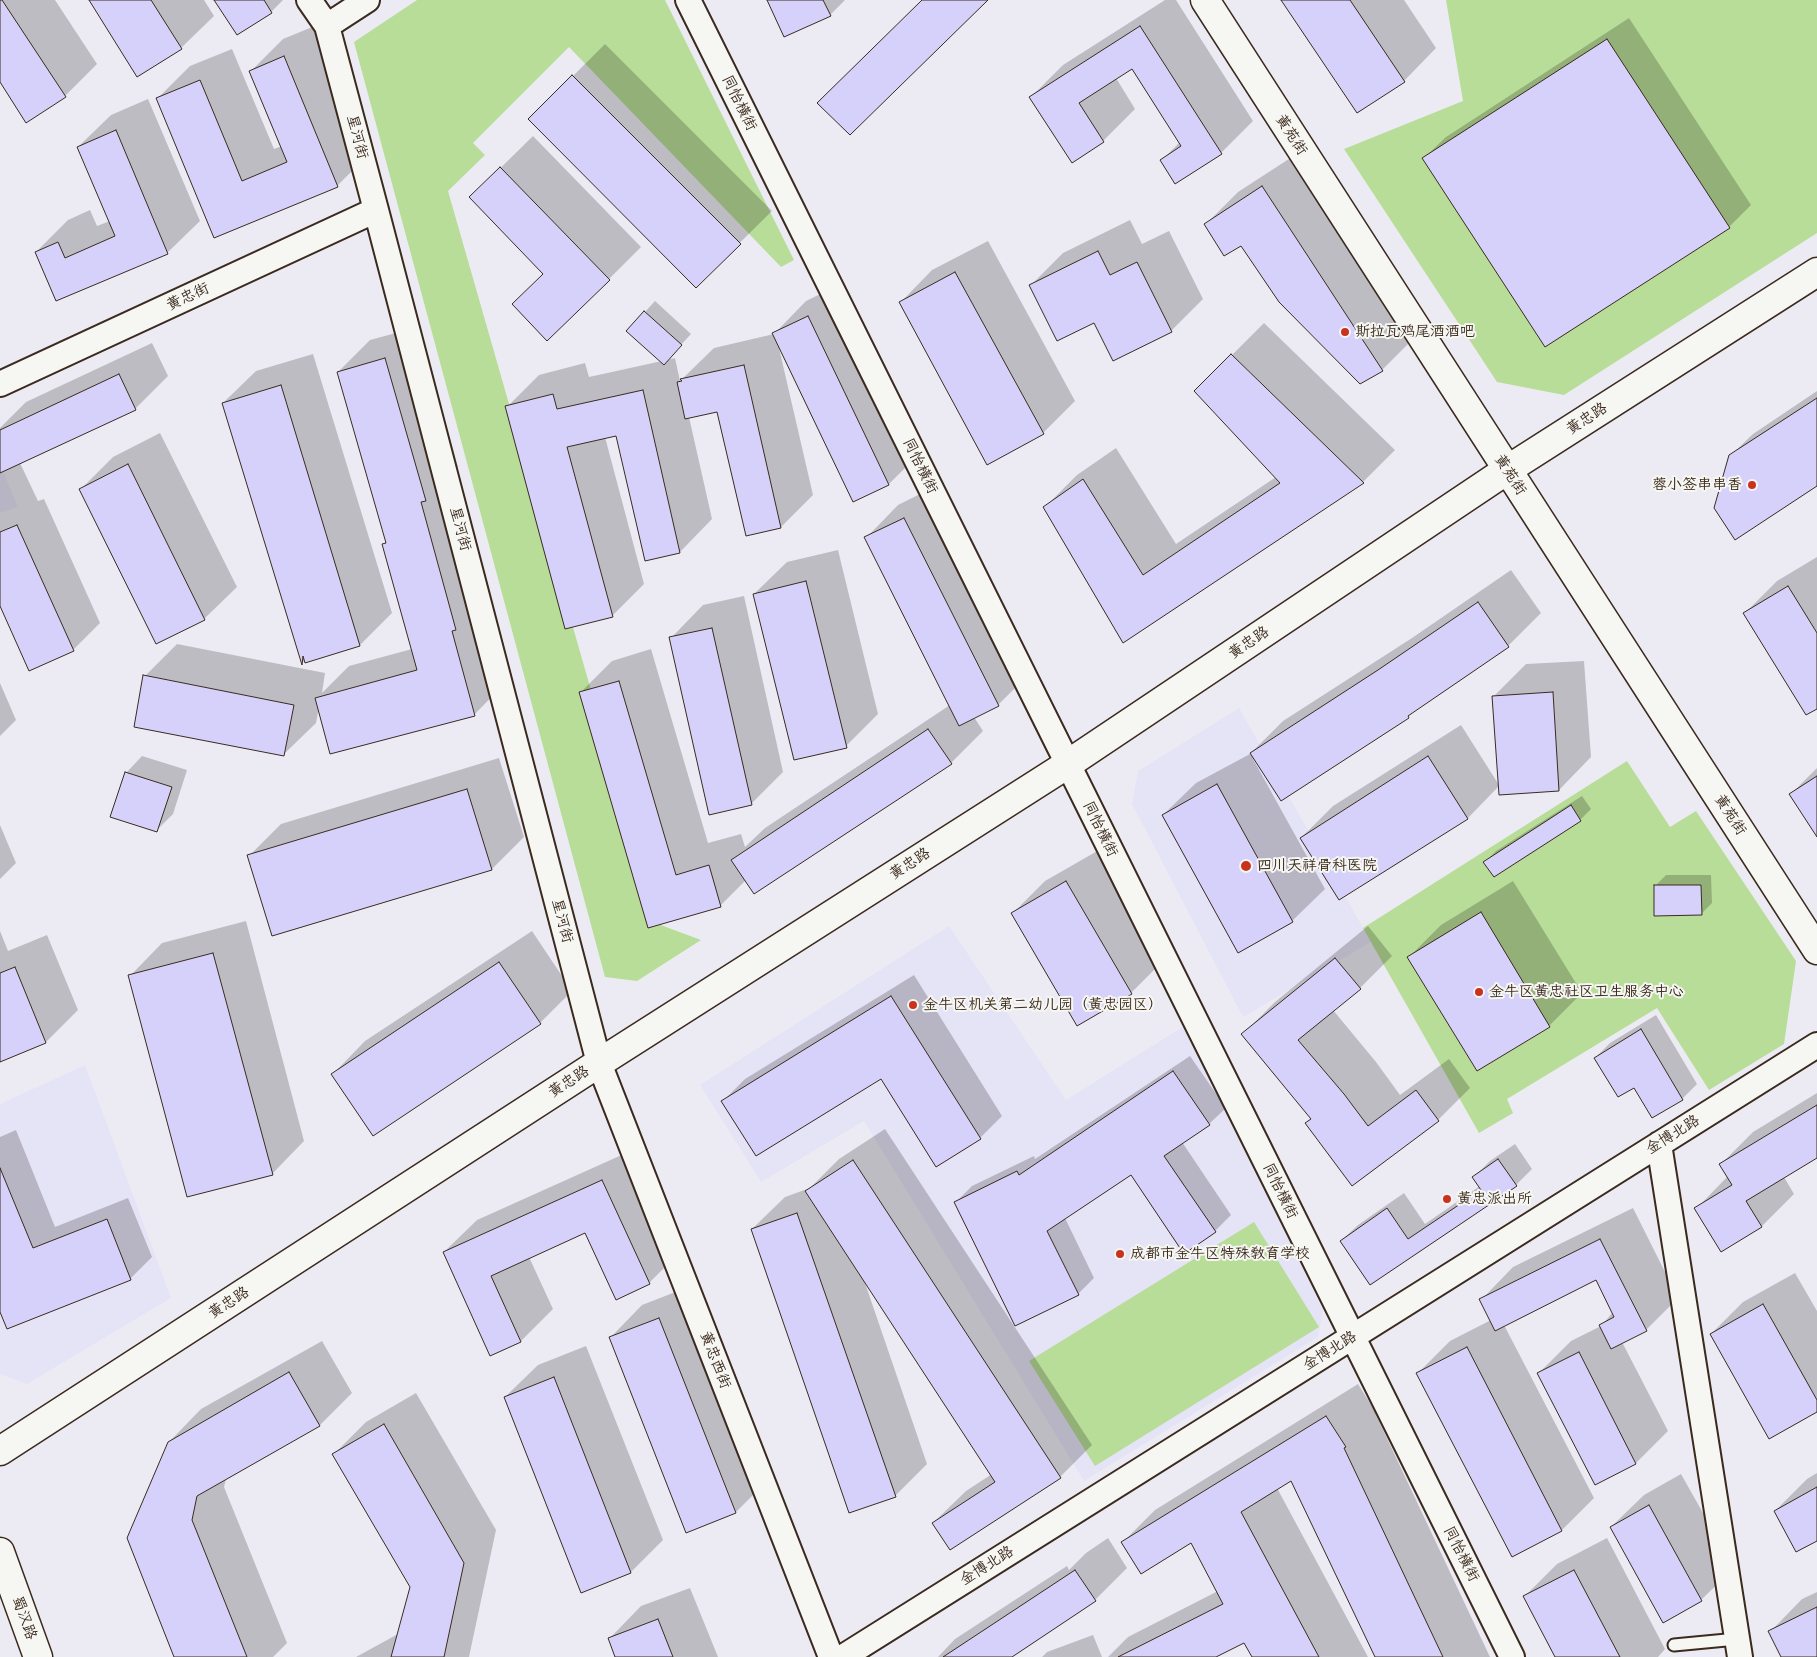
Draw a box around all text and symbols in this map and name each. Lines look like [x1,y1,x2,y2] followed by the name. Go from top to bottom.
[718,72,760,134] street label: 同怡横街
[1271,111,1311,159] street label: 黄苑街
[342,113,372,161] street label: 星河街
[164,279,212,315] street label: 黄忠街
[1355,323,1475,341] place label: 斯拉瓦鸡尾酒酒吧
[1339,326,1351,338] marker: 斯拉瓦鸡尾酒酒吧
[1563,399,1611,439] street label: 黄忠路
[899,435,941,497] street label: 同怡横街
[1490,451,1530,499] street label: 黄苑街
[1652,476,1742,494] place label: 蓉小签串串香
[1746,479,1758,491] marker: 蓉小签串串香
[445,505,475,553] street label: 星河街
[1225,623,1273,663] street label: 黄忠路
[1710,791,1750,839] street label: 黄苑街
[1079,798,1121,860] street label: 同怡横街
[886,844,934,884] street label: 黄忠路
[1257,857,1377,875] place label: 四川天祥骨科医院
[1239,859,1253,873] marker: 四川天祥骨科医院
[547,897,577,945] street label: 星河街
[1489,983,1684,1001] place label: 金牛区黄忠社区卫生服务中心
[1473,986,1485,998] marker: 金牛区黄忠社区卫生服务中心
[923,996,1163,1014] place label: 金牛区机关第二幼儿园（黄忠园区）
[907,999,919,1011] marker: 金牛区机关第二幼儿园（黄忠园区）
[545,1062,593,1102] street label: 黄忠路
[1643,1111,1703,1159] street label: 金博北路
[1259,1160,1301,1222] street label: 同怡横街
[1457,1190,1532,1208] place label: 黄忠派出所
[1441,1193,1453,1205] marker: 黄忠派出所
[1130,1245,1310,1263] place label: 成都市金牛区特殊教育学校
[1114,1248,1126,1260] marker: 成都市金牛区特殊教育学校
[205,1283,253,1323] street label: 黄忠路
[1300,1327,1360,1375] street label: 金博北路
[696,1329,734,1391] street label: 黄忠西街
[1439,1523,1483,1585] street label: 同怡横街
[957,1542,1017,1590] street label: 金博北路
[8,1594,40,1642] street label: 蜀汉路

